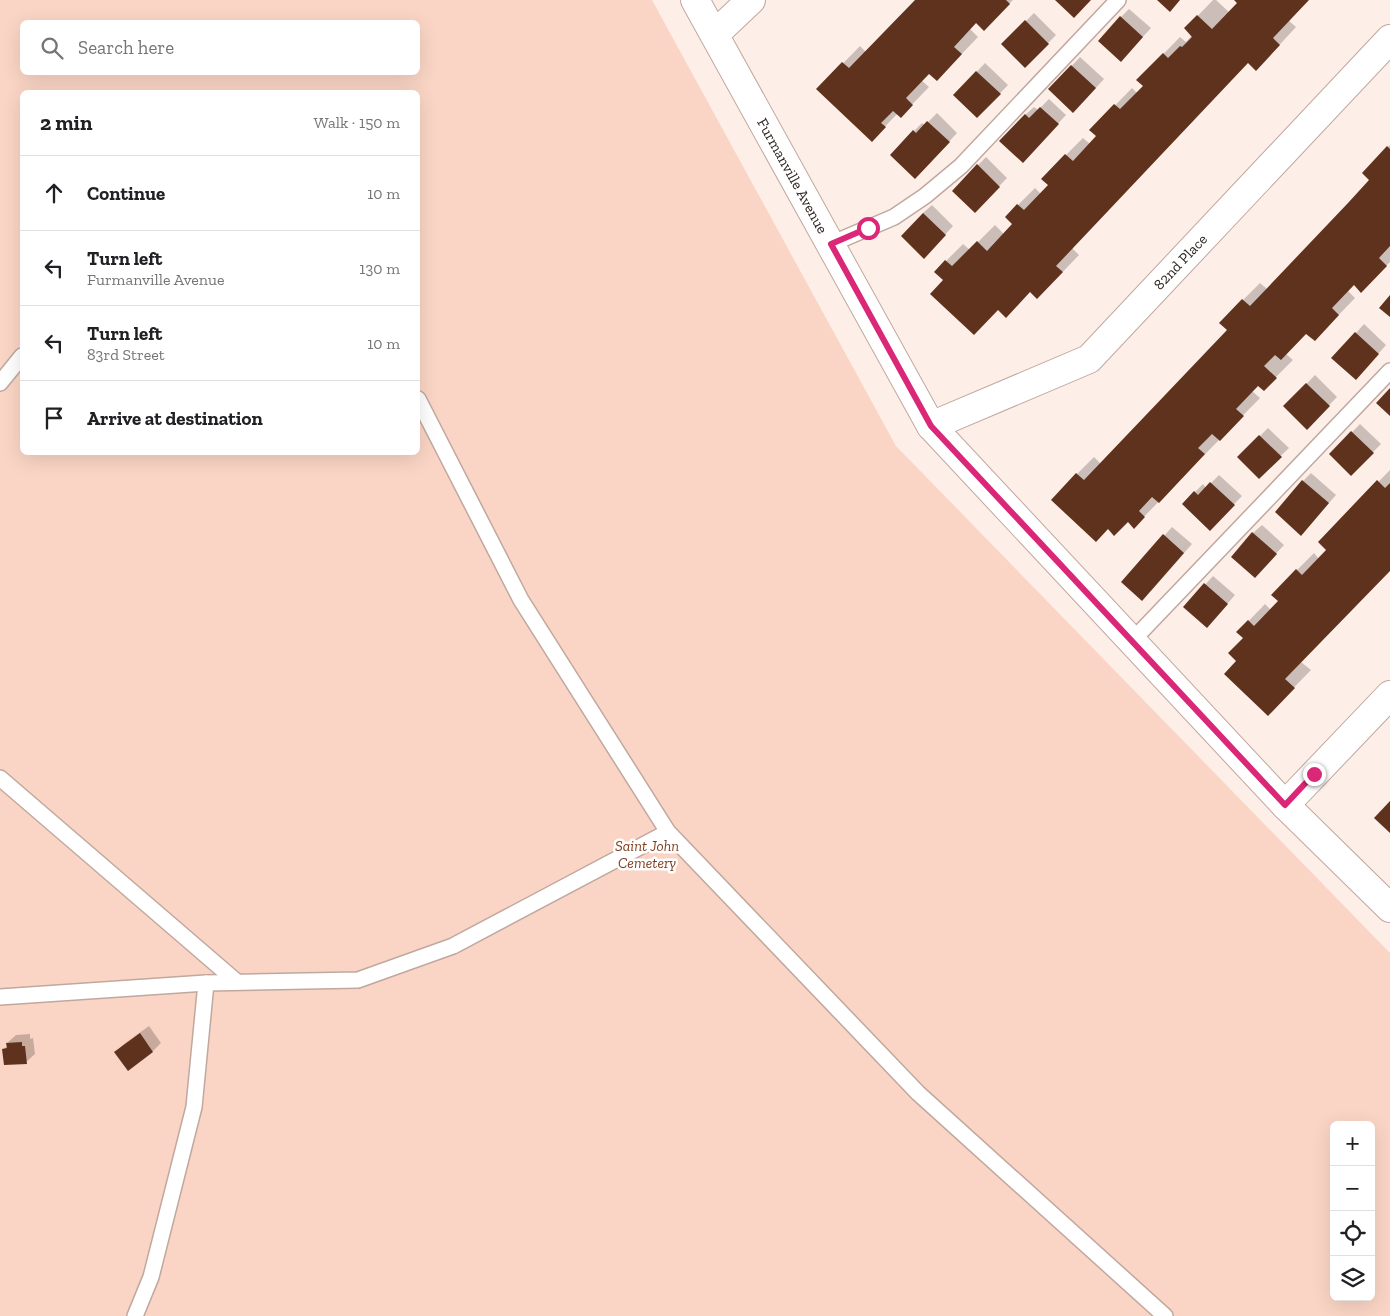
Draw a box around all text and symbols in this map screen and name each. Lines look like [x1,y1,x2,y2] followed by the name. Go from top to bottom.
[20,20,420,75] search box
[38,34,66,62] icon: search
[78,36,174,59] text: Search here
[40,110,92,135] text: 2 min
[314,113,400,132] text: Walk · 150 m
[753,115,832,237] street label: Furmanville Avenue
[40,179,68,207] icon: ahead
[87,182,165,205] text: Continue
[367,184,400,203] text: 10 m
[857,217,880,240] route start
[1150,230,1211,293] street label: 82nd Place
[87,247,162,270] text: Turn left
[40,254,68,282] icon: left
[359,259,400,278] text: 130 m
[87,270,224,289] text: Furmanville Avenue
[87,322,162,345] text: Turn left
[40,329,68,357] icon: left
[367,334,400,353] text: 10 m
[87,345,165,364] text: 83rd Street
[40,404,68,432] icon: arrive
[87,407,263,430] text: Arrive at destination
[1303,763,1326,786] route end
[615,837,679,872] park label: Saint John Cemetery
[1330,1121,1375,1301] map controls
[1330,1121,1375,1166] button: +
[1330,1166,1375,1211] button: −
[1330,1211,1375,1256] button: locate
[1330,1256,1375,1301] button: layers

